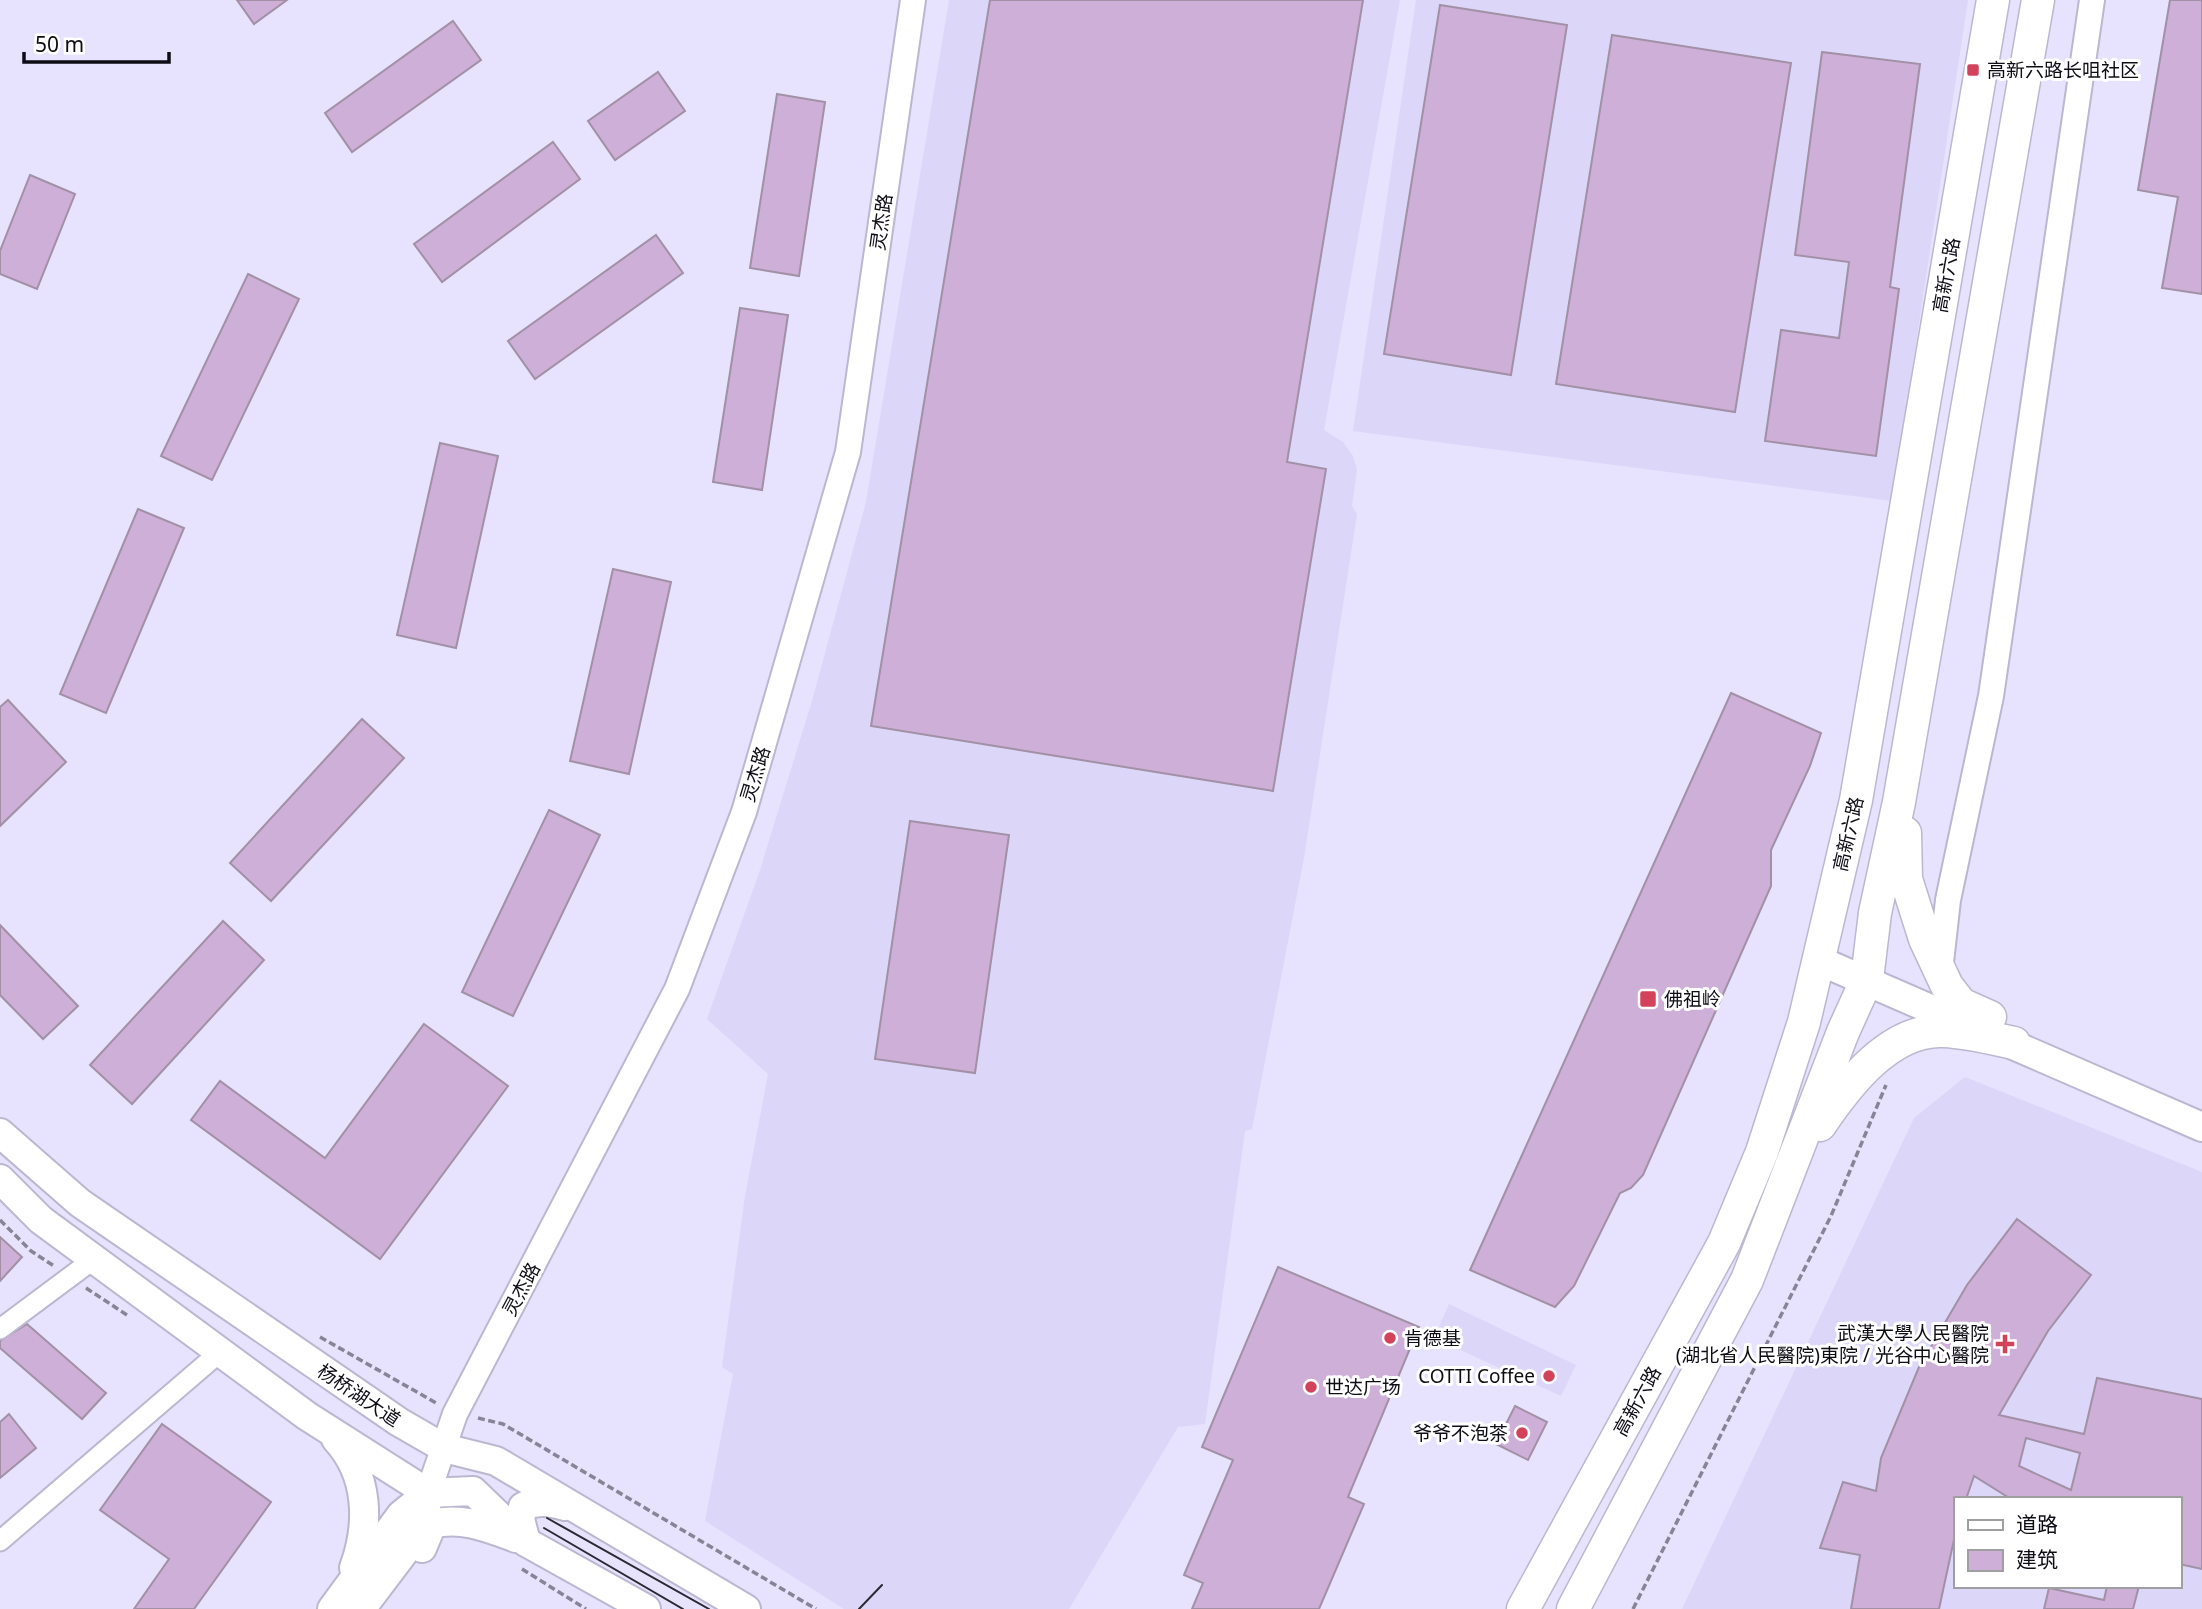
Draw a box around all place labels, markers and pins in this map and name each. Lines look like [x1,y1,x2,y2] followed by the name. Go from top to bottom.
[1987,57,2139,83] place label: 高新六路长咀社区
[1965,62,1981,78] marker: 高新六路长咀社区
[1664,986,1721,1012] place label: 佛祖岭
[1638,989,1658,1009] marker: 佛祖岭
[1676,1320,1989,1368] place label: 武漢大學人民醫院 (湖北省人民醫院)東院 / 光谷中心醫院
[1404,1325,1461,1351] place label: 肯德基
[1382,1330,1398,1346] marker: 肯德基
[1995,1334,2015,1354] marker: 武漢大學人民醫院 (湖北省人民醫院)東院 / 光谷中心醫院
[1418,1363,1535,1389] place label: COTTI Coffee
[1541,1368,1557,1384] marker: COTTI Coffee
[1325,1374,1401,1400] place label: 世达广场
[1303,1379,1319,1395] marker: 世达广场
[1413,1420,1508,1446] place label: 爷爷不泡茶
[1514,1425,1530,1441] marker: 爷爷不泡茶

